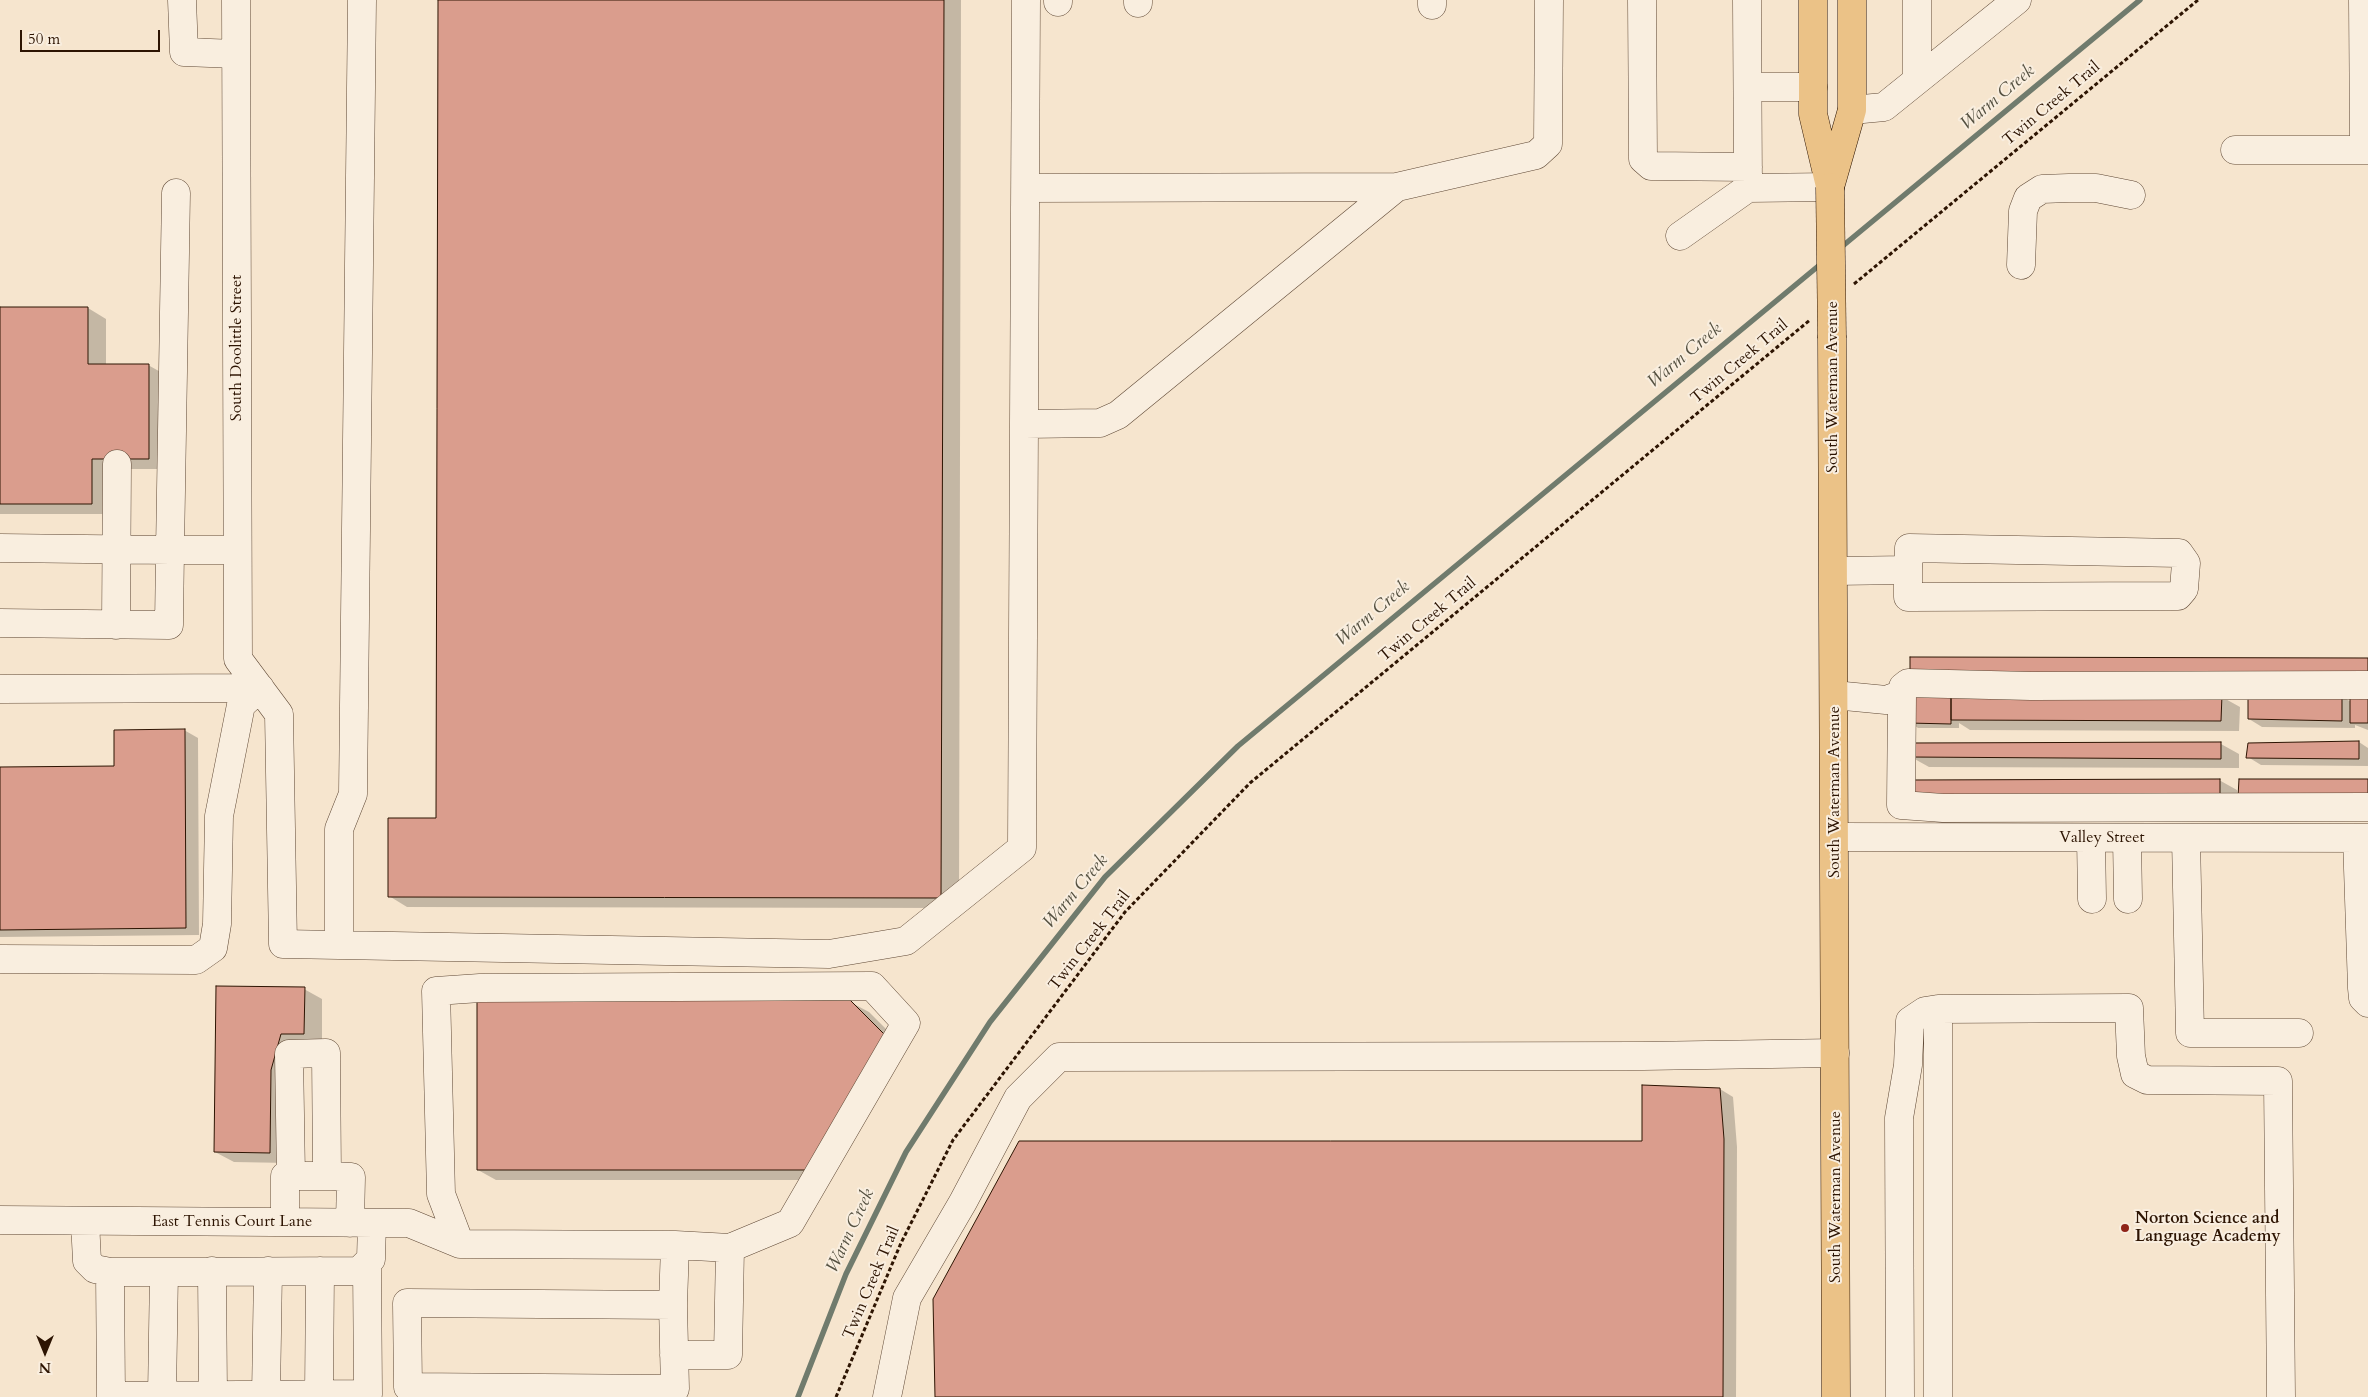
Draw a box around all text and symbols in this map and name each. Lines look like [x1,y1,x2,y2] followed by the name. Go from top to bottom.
[22,20,162,52] scale bar
[28,29,60,49] text: 50 m
[1999,58,2105,150] street label: Twin Creek Trail
[1956,61,2040,135] water label: Warm Creek
[227,275,247,421] street label: South Doolittle Street
[1823,301,1843,473] street label: South Waterman Avenue
[1687,316,1793,408] street label: Twin Creek Trail
[1643,319,1727,393] water label: Warm Creek
[1375,574,1481,666] street label: Twin Creek Trail
[1331,577,1415,651] water label: Warm Creek
[1825,706,1845,878] street label: South Waterman Avenue
[2059,828,2145,848] street label: Valley Street
[1039,850,1113,934] water label: Warm Creek
[1045,887,1135,995] street label: Twin Creek Trail
[1826,1111,1846,1283] street label: South Waterman Avenue
[822,1185,880,1277] water label: Warm Creek
[2135,1209,2281,1247] place label: Norton Science and Language Academy
[152,1212,312,1232] street label: East Tennis Court Lane
[2119,1222,2131,1234] marker: Norton Science and Language Academy
[840,1224,904,1342] street label: Twin Creek Trail
[20,1327,70,1377] north arrow
[39,1358,51,1377] text: N

